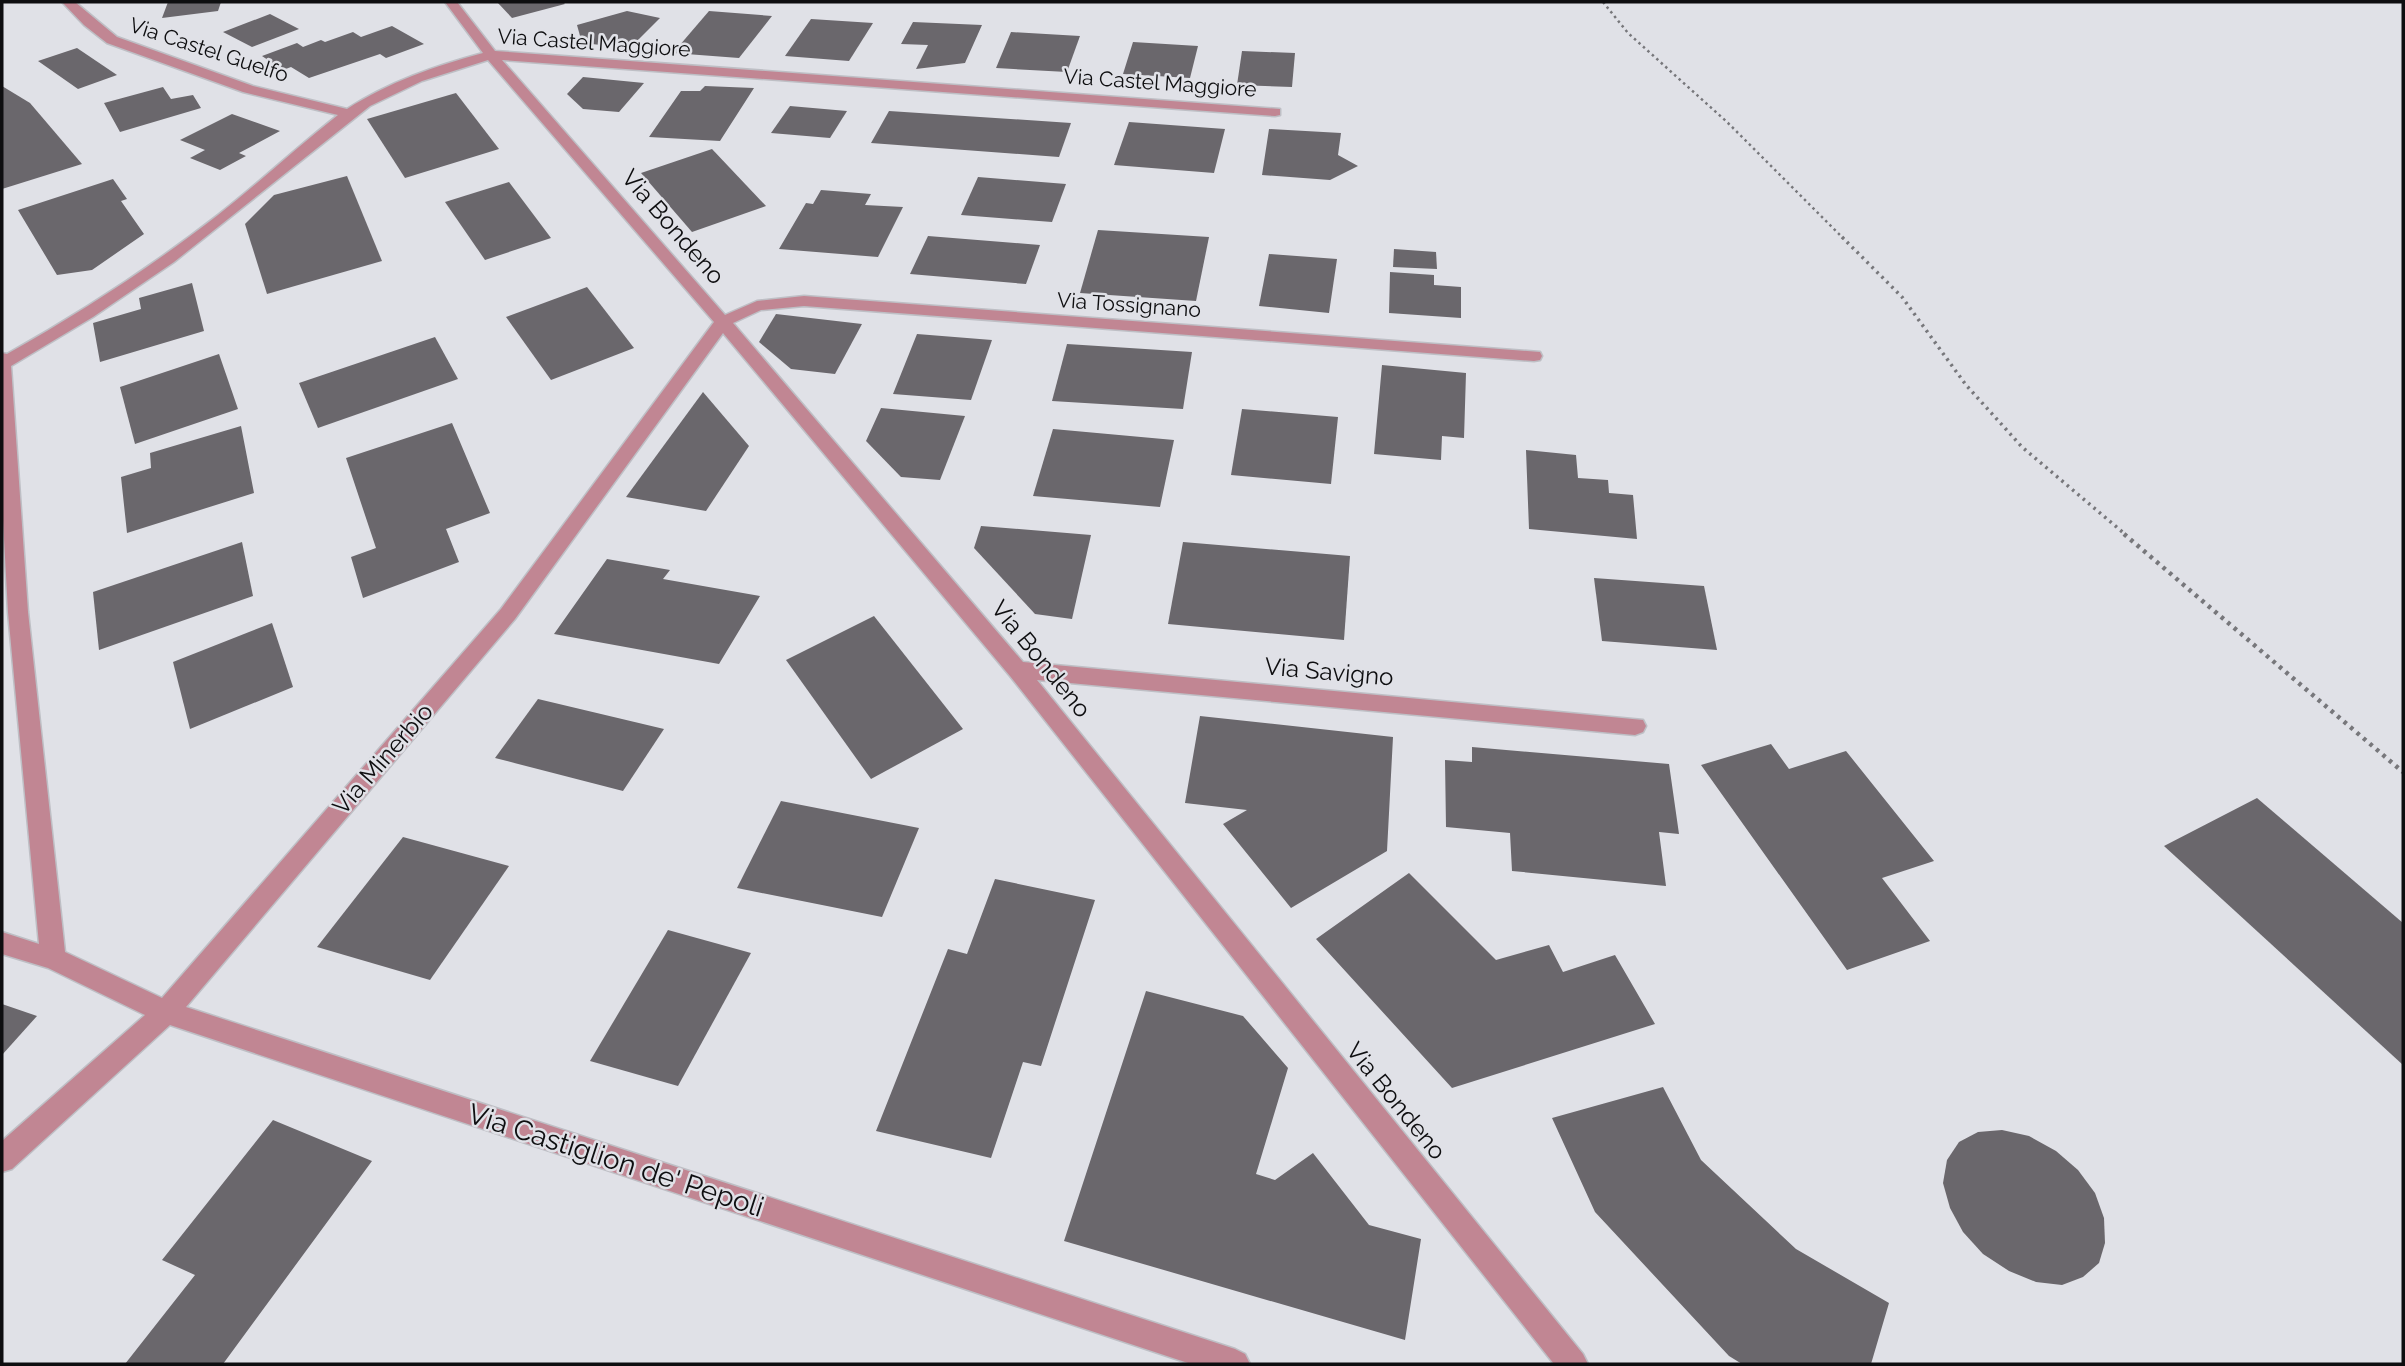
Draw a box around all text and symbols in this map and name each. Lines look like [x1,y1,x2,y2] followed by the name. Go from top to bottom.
[126,12,292,87] street label: Via Castel Guelfo
[497,23,691,62] street label: Via Castel Maggiore
[1063,63,1257,102] street label: Via Castel Maggiore
[616,163,731,290] street label: Via Bondeno
[1056,287,1202,322] street label: Via Tossignano
[985,594,1097,723] street label: Via Bondeno
[1263,651,1395,692] street label: Via Savigno
[326,697,439,820] street label: Via Minerbio
[1340,1036,1452,1165] street label: Via Bondeno
[464,1097,768,1224] street label: Via Castiglion de' Pepoli

